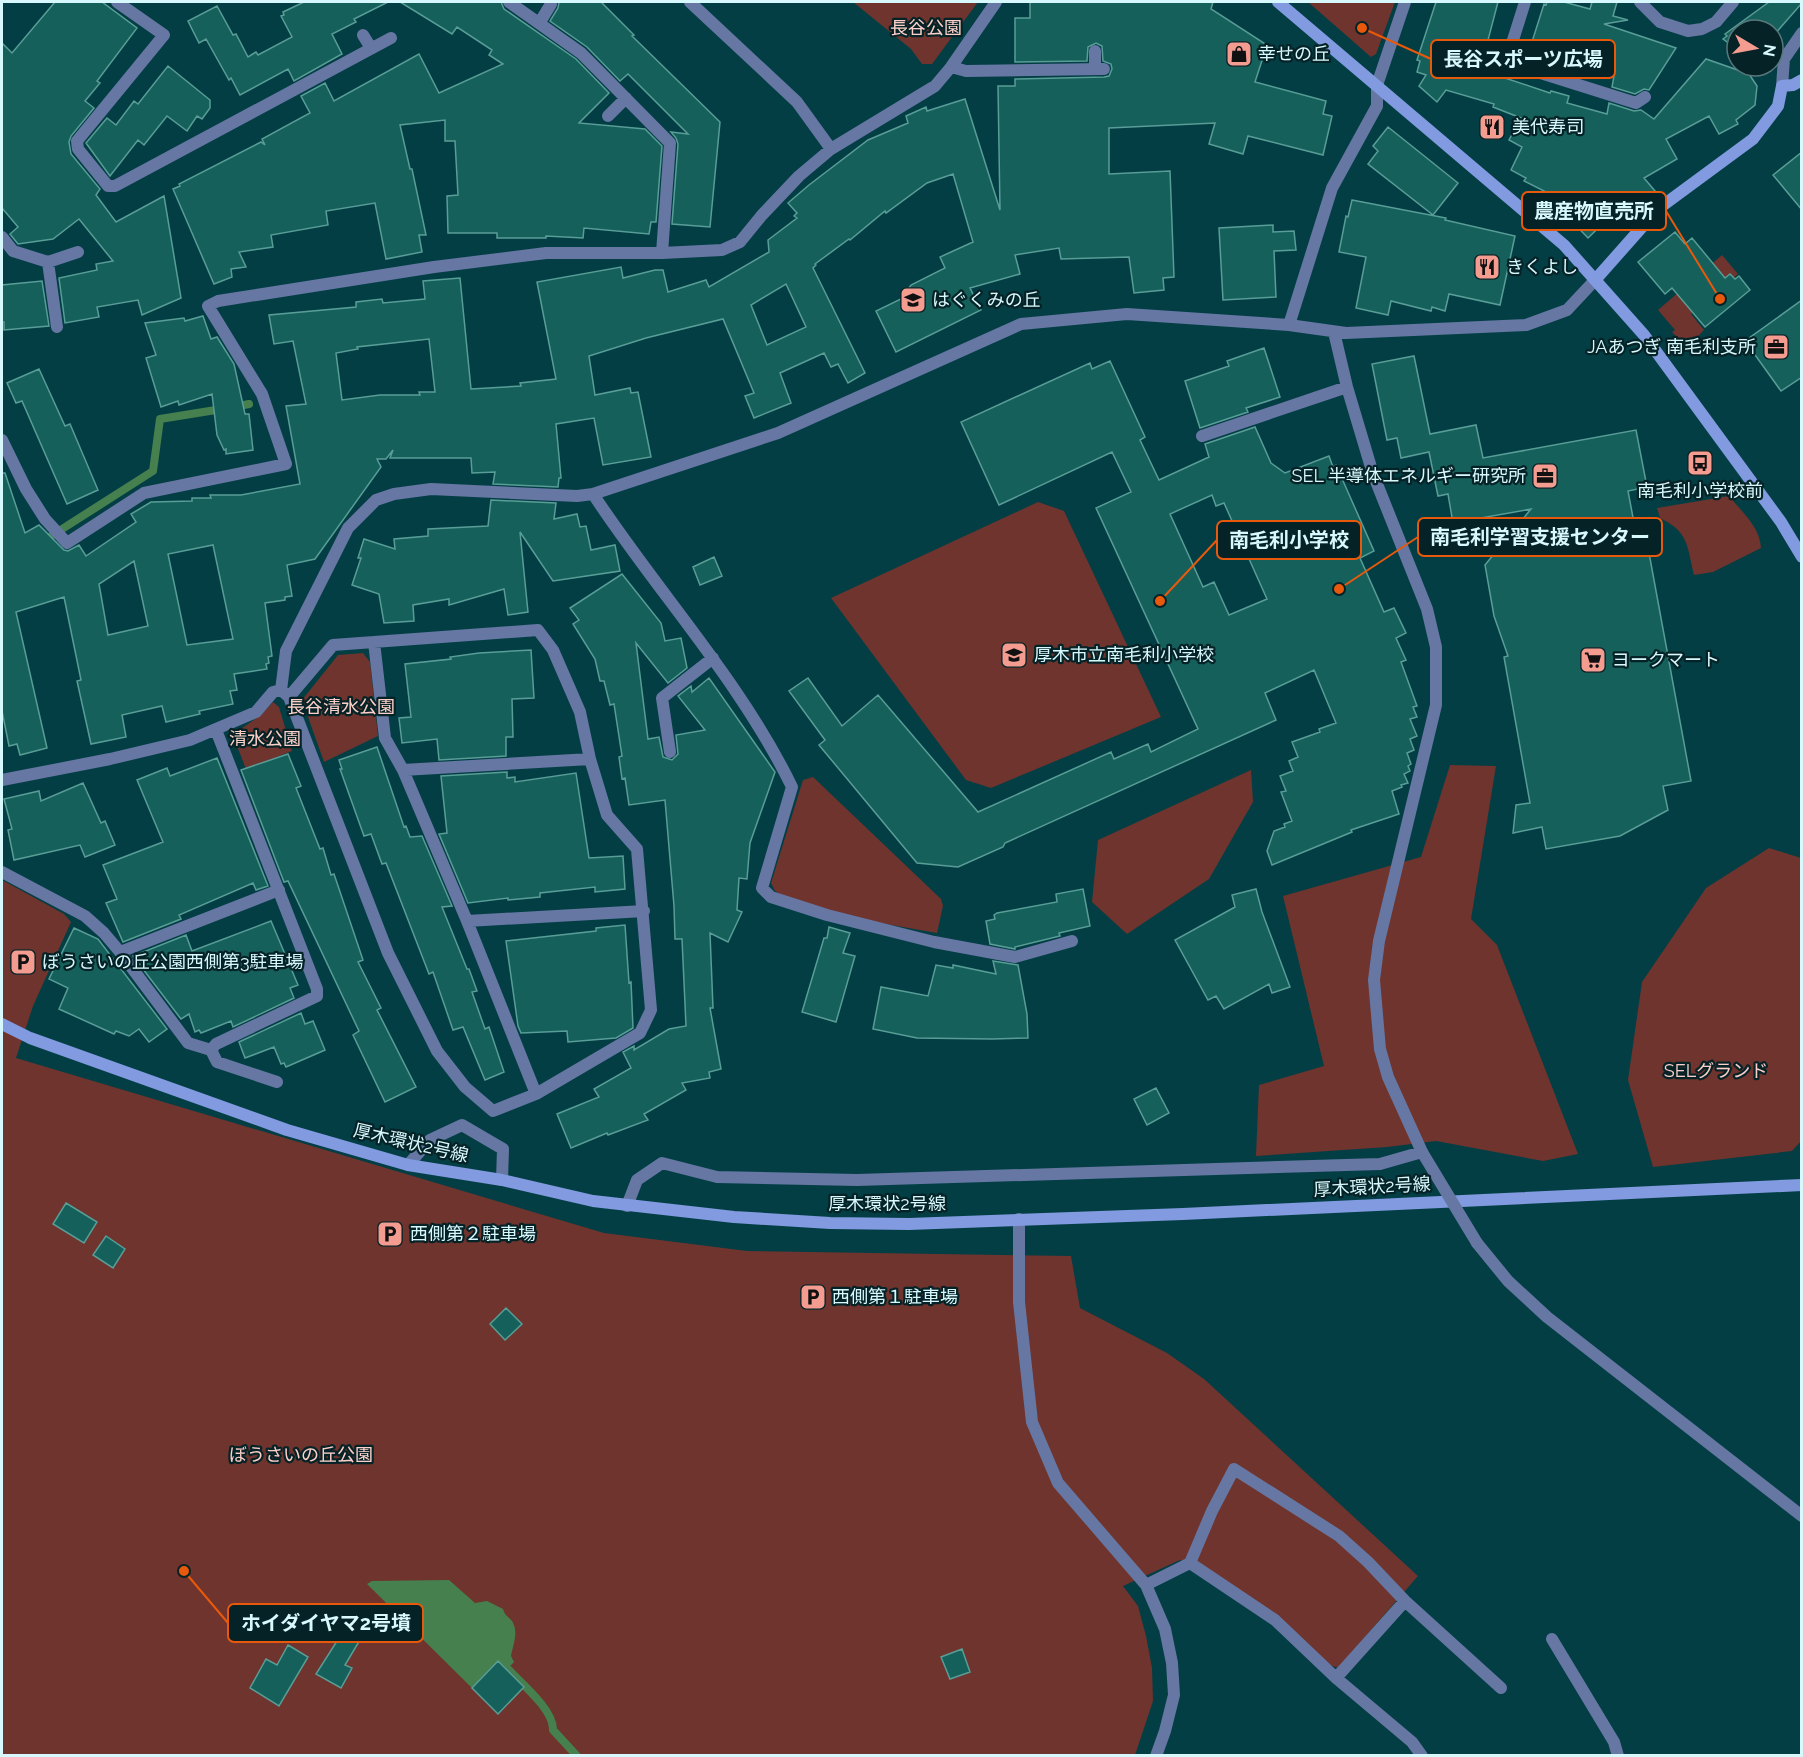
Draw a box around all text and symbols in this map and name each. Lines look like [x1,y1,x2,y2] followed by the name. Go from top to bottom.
[890,17,962,38] park label: 長谷公園
[1725,18,1785,78] north arrow
[1224,39,1254,69] shop icon: 幸せの丘
[1431,40,1615,78] callout: 長谷スポーツ広場
[1258,43,1330,64] place label: 幸せの丘
[1759,43,1780,58] text: N
[1443,47,1603,71] text: 長谷スポーツ広場
[1477,112,1507,142] restaurant icon: 美代寿司
[1512,116,1584,137] place label: 美代寿司
[1522,192,1666,230] callout: 農産物直売所
[1534,199,1654,223] text: 農産物直売所
[1472,252,1502,282] restaurant icon: きくよし
[1506,256,1578,277] place label: きくよし
[898,285,928,315] school or university icon: はぐくみの丘
[932,289,1041,310] place label: はぐくみの丘
[1761,332,1791,362] office icon: JAあつぎ 南毛利支所
[1587,336,1756,357] place label: JAあつぎ 南毛利支所
[1685,448,1715,478] bus stop icon: 南毛利小学校前
[1530,461,1560,491] office icon: SEL 半導体エネルギー研究所
[1292,465,1526,486] place label: SEL 半導体エネルギー研究所
[1637,480,1763,501] place label: 南毛利小学校前
[1418,518,1662,556] callout: 南毛利学習支援センター
[1217,521,1361,559] callout: 南毛利小学校
[1430,525,1650,549] text: 南毛利学習支援センター
[1229,528,1349,552] text: 南毛利小学校
[999,640,1029,670] school or university icon: 厚木市立南毛利小学校
[1034,644,1214,665] place label: 厚木市立南毛利小学校
[1578,645,1608,675] supermarket icon: ヨークマート
[1612,649,1720,670] place label: ヨークマート
[287,696,395,717] park label: 長谷清水公園
[229,728,301,749] park label: 清水公園
[8,947,38,977] parking icon: ぼうさいの丘公園西側第3駐車場
[42,951,304,972] place label: ぼうさいの丘公園西側第3駐車場
[1664,1060,1768,1081] park label: SELグランド
[352,1119,471,1166] street label: 厚木環状2号線
[1313,1173,1431,1200] street label: 厚木環状2号線
[828,1193,946,1214] street label: 厚木環状2号線
[375,1219,405,1249] parking icon: 西側第２駐車場
[410,1223,536,1244] place label: 西側第２駐車場
[798,1282,828,1312] parking icon: 西側第１駐車場
[832,1286,958,1307] place label: 西側第１駐車場
[229,1444,373,1465] park label: ぼうさいの丘公園
[228,1604,423,1642] callout: ホイダイヤマ2号墳
[241,1611,411,1635] text: ホイダイヤマ2号墳

